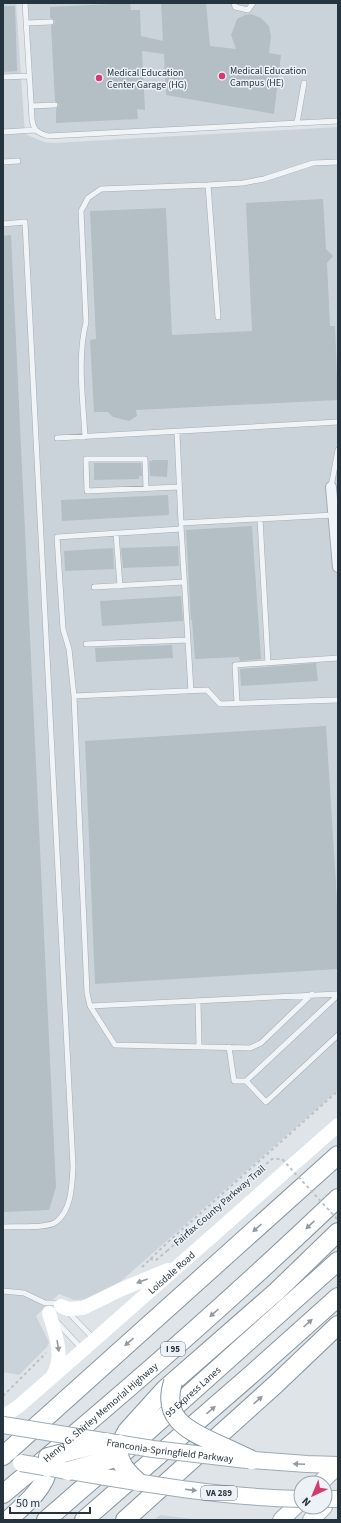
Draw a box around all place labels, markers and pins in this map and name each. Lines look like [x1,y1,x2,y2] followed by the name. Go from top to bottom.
[230,64,307,90] place label: Medical Education Campus (HE)
[107,66,187,92] place label: Medical Education Center Garage (HG)
[217,71,227,81] marker: Medical Education Campus (HE)
[94,73,104,83] marker: Medical Education Center Garage (HG)

